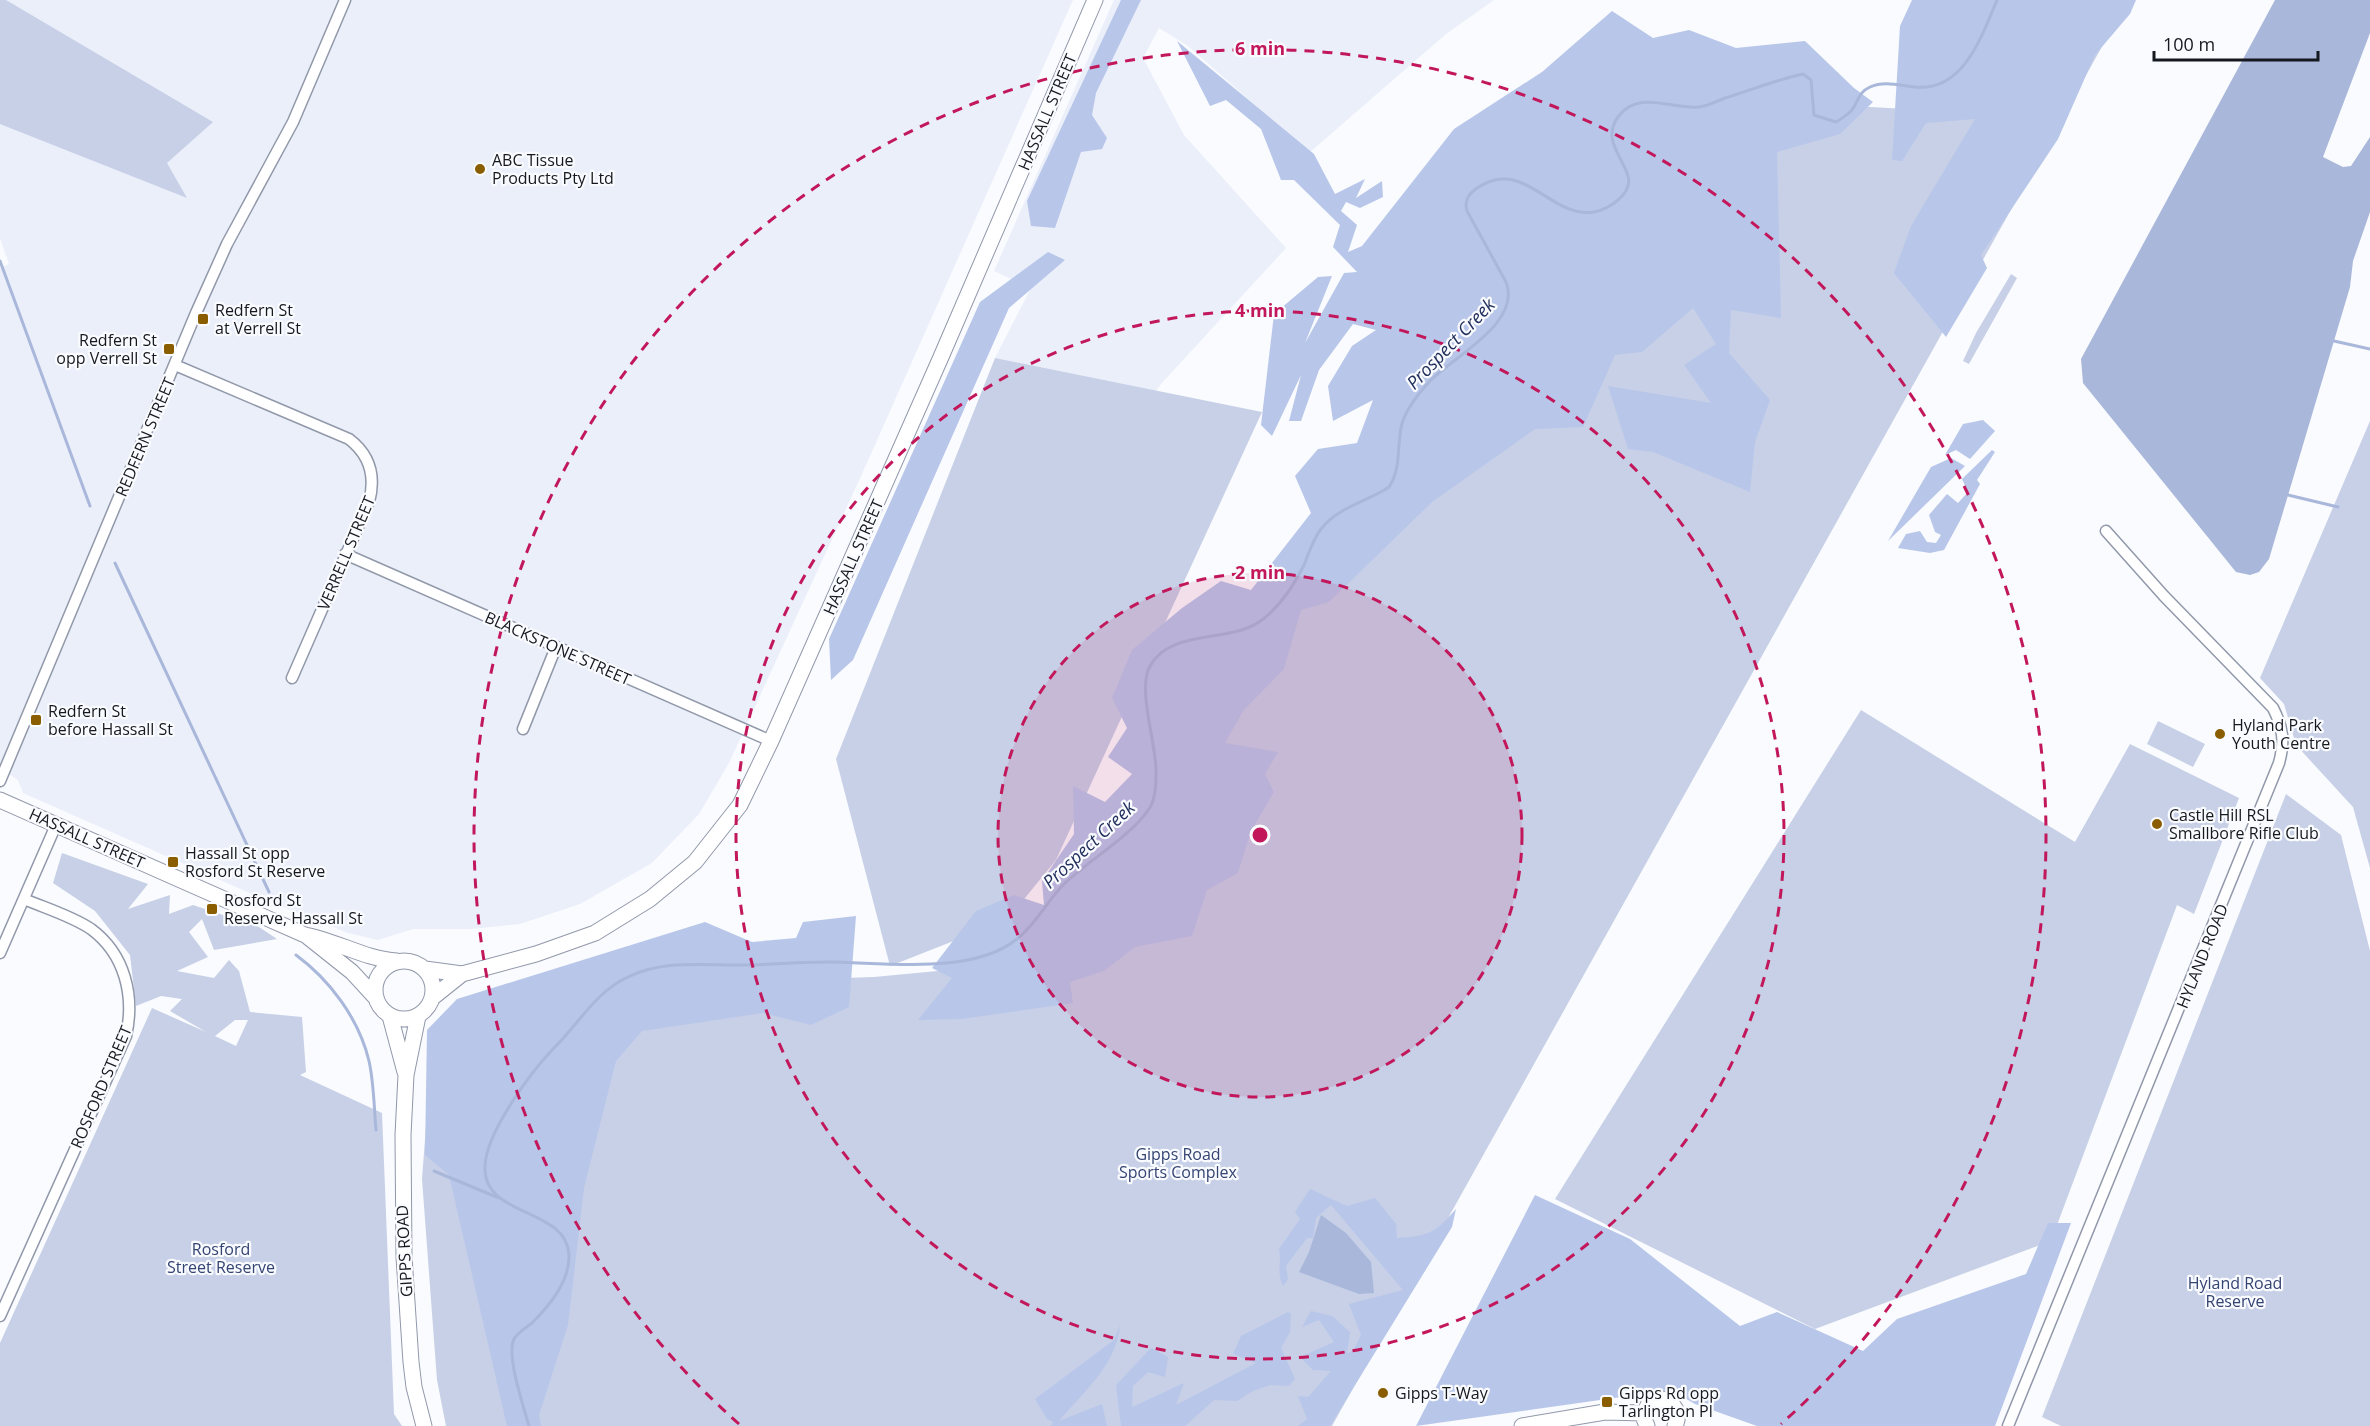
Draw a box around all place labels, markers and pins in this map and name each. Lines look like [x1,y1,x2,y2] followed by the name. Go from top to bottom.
[492,149,614,189] place label: ABC Tissue Products Pty Ltd
[473,162,487,176] marker: ABC Tissue Products Pty Ltd
[215,299,301,339] place label: Redfern St at Verrell St
[196,312,210,326] marker: Redfern St at Verrell St
[56,329,157,369] place label: Redfern St opp Verrell St
[162,342,176,356] marker: Redfern St opp Verrell St
[48,700,173,740] place label: Redfern St before Hassall St
[29,713,43,727] marker: Redfern St before Hassall St
[2232,714,2330,754] place label: Hyland Park Youth Centre
[2213,727,2227,741] marker: Hyland Park Youth Centre
[2169,804,2319,844] place label: Castle Hill RSL Smallbore Rifle Club
[2150,817,2164,831] marker: Castle Hill RSL Smallbore Rifle Club
[1250,825,1270,845] centre of rings
[185,842,325,882] place label: Hassall St opp Rosford St Reserve
[166,855,180,869] marker: Hassall St opp Rosford St Reserve
[224,889,363,929] place label: Rosford St Reserve, Hassall St
[205,902,219,916] marker: Rosford St Reserve, Hassall St
[1395,1382,1489,1404] place label: Gipps T-Way
[1619,1382,1719,1422] place label: Gipps Rd opp Tarlington Pl
[1376,1386,1390,1400] marker: Gipps T-Way
[1600,1395,1614,1409] marker: Gipps Rd opp Tarlington Pl

